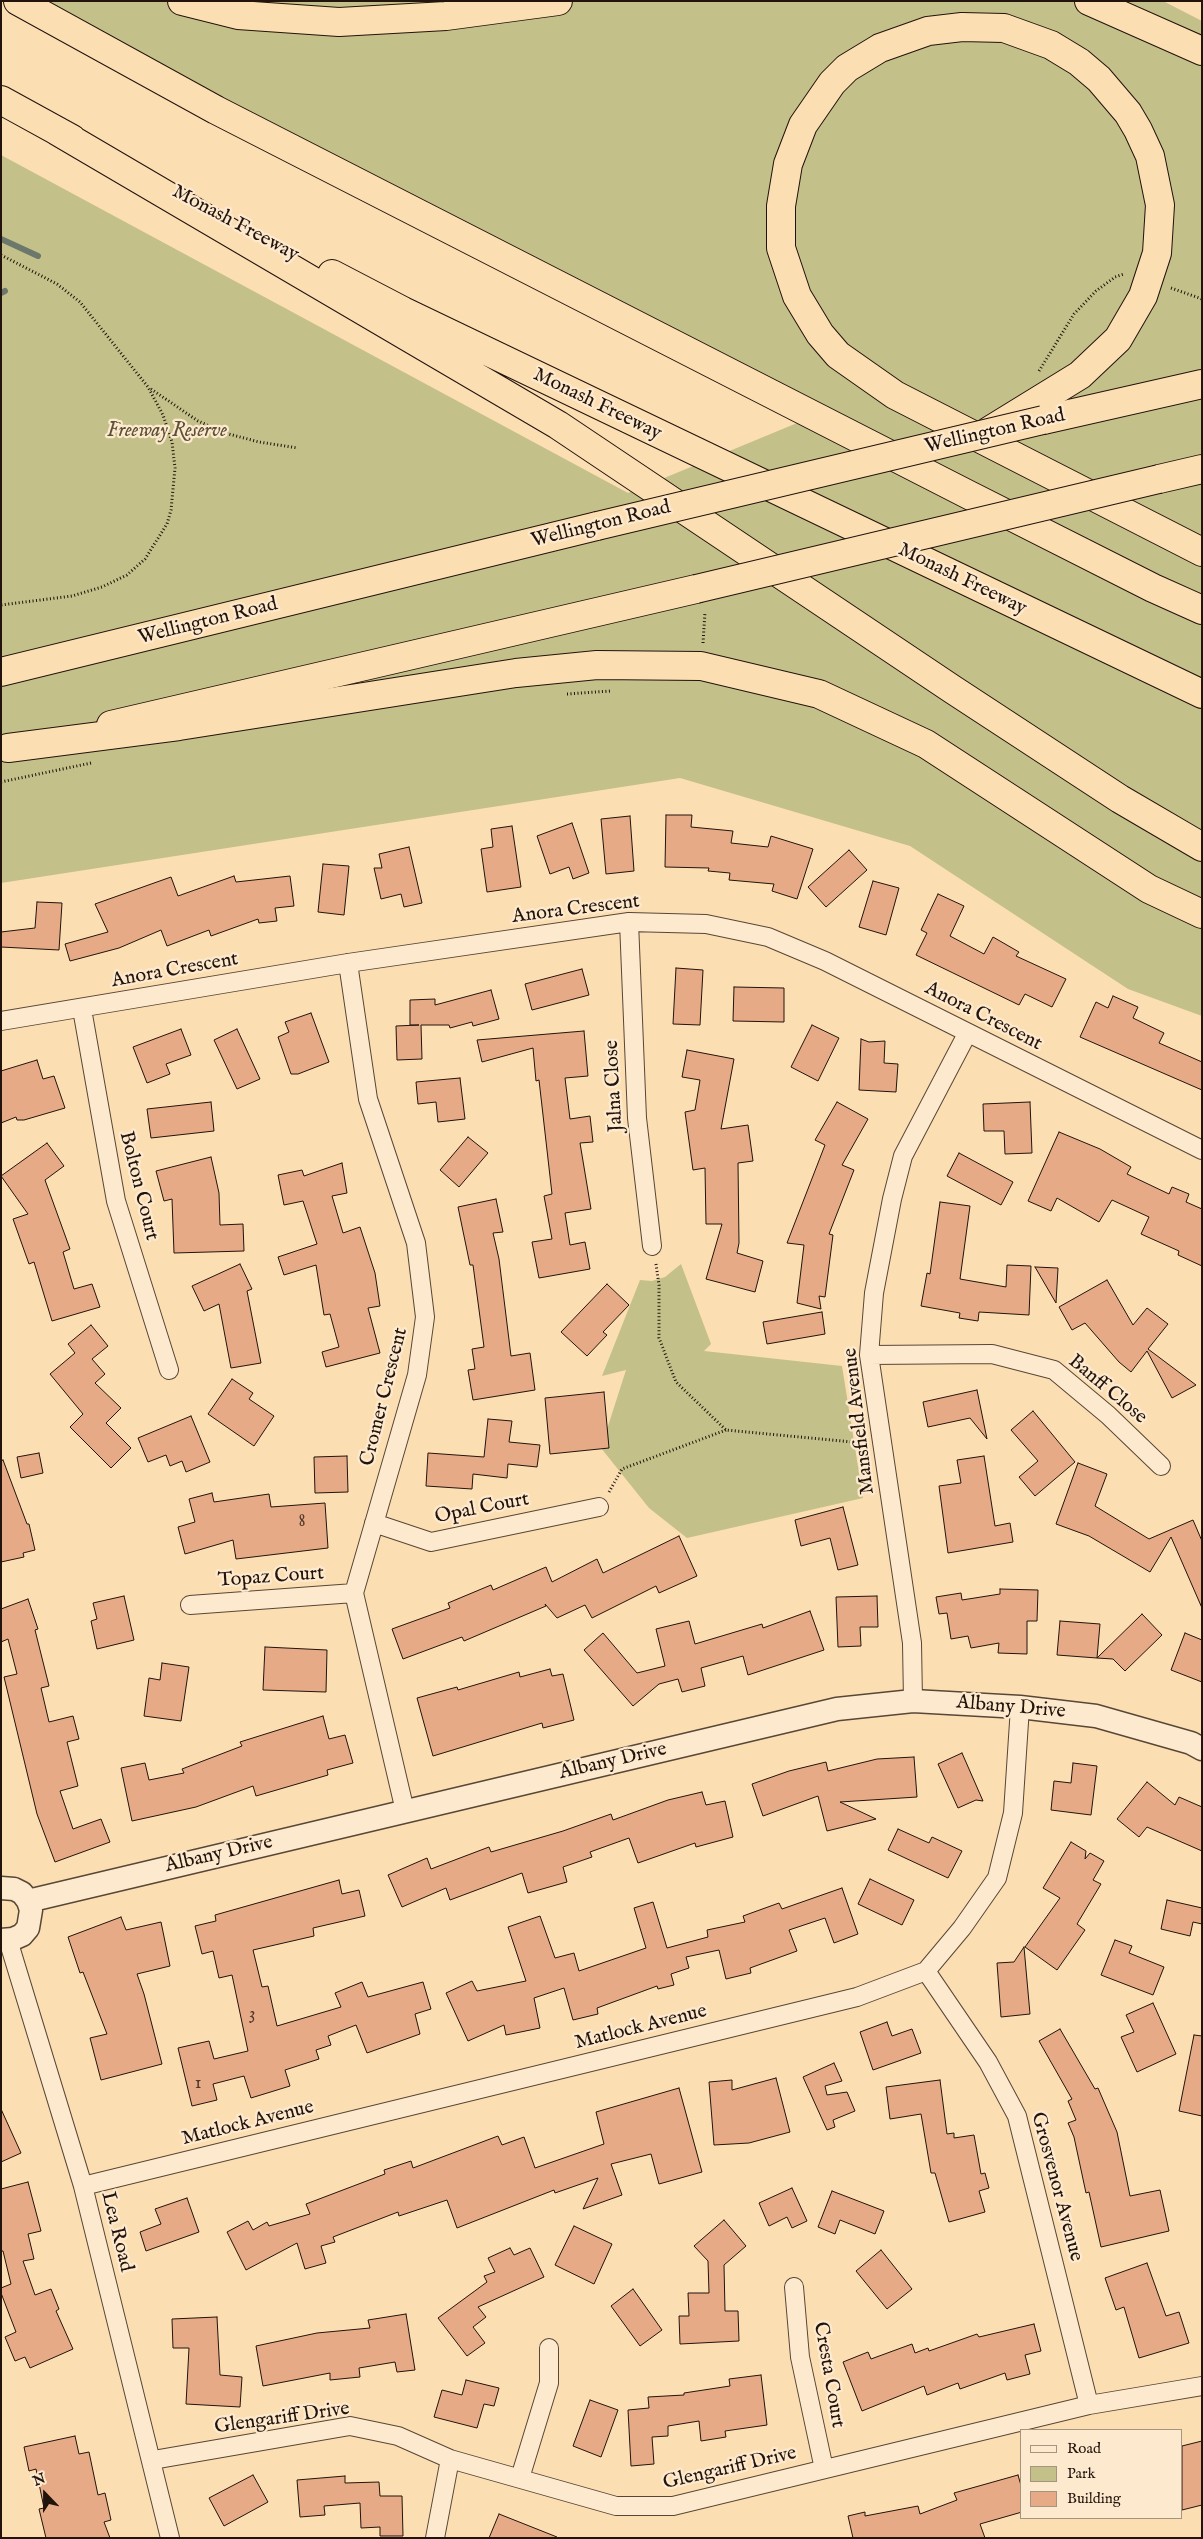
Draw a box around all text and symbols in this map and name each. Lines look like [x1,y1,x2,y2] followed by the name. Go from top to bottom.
[167,180,303,268] street label: Monash Freeway
[529,363,665,447] street label: Monash Freeway
[923,404,1067,460] street label: Wellington Road
[107,420,227,444] park label: Freeway Reserve
[529,496,673,554] street label: Wellington Road
[894,538,1030,622] street label: Monash Freeway
[136,593,280,651] street label: Wellington Road
[511,890,641,930] street label: Anora Crescent
[110,948,240,994] street label: Anora Crescent
[920,977,1046,1057] street label: Anora Crescent
[601,1039,629,1133] street label: Jalna Close
[113,1129,163,1243] street label: Bolton Court
[356,1325,414,1469] street label: Cromer Crescent
[839,1346,881,1496] street label: Mansfield Avenue
[1063,1350,1151,1430] street label: Banff Close
[433,1488,531,1530] street label: Opal Court
[298,1511,306,1533] house number: 8
[217,1562,325,1594] street label: Topaz Court
[955,1691,1067,1725] street label: Albany Drive
[557,1738,669,1786] street label: Albany Drive
[163,1831,275,1879] street label: Albany Drive
[572,2000,710,2056] street label: Matlock Avenue
[249,2004,255,2026] house number: 3
[195,2073,201,2095] house number: 1
[179,2096,317,2152] street label: Matlock Avenue
[1025,2110,1087,2264] street label: Grosvenor Avenue
[94,2189,138,2275] street label: Lea Road
[807,2320,849,2430] street label: Cresta Court
[213,2398,351,2440] street label: Glengariff Drive
[1020,2429,1183,2519] legend
[1067,2439,1101,2458] text: Road
[661,2442,799,2496] street label: Glengariff Drive
[1067,2464,1096,2483] text: Park
[20,2469,70,2519] north arrow
[30,2469,48,2491] text: N
[1067,2489,1121,2508] text: Building

